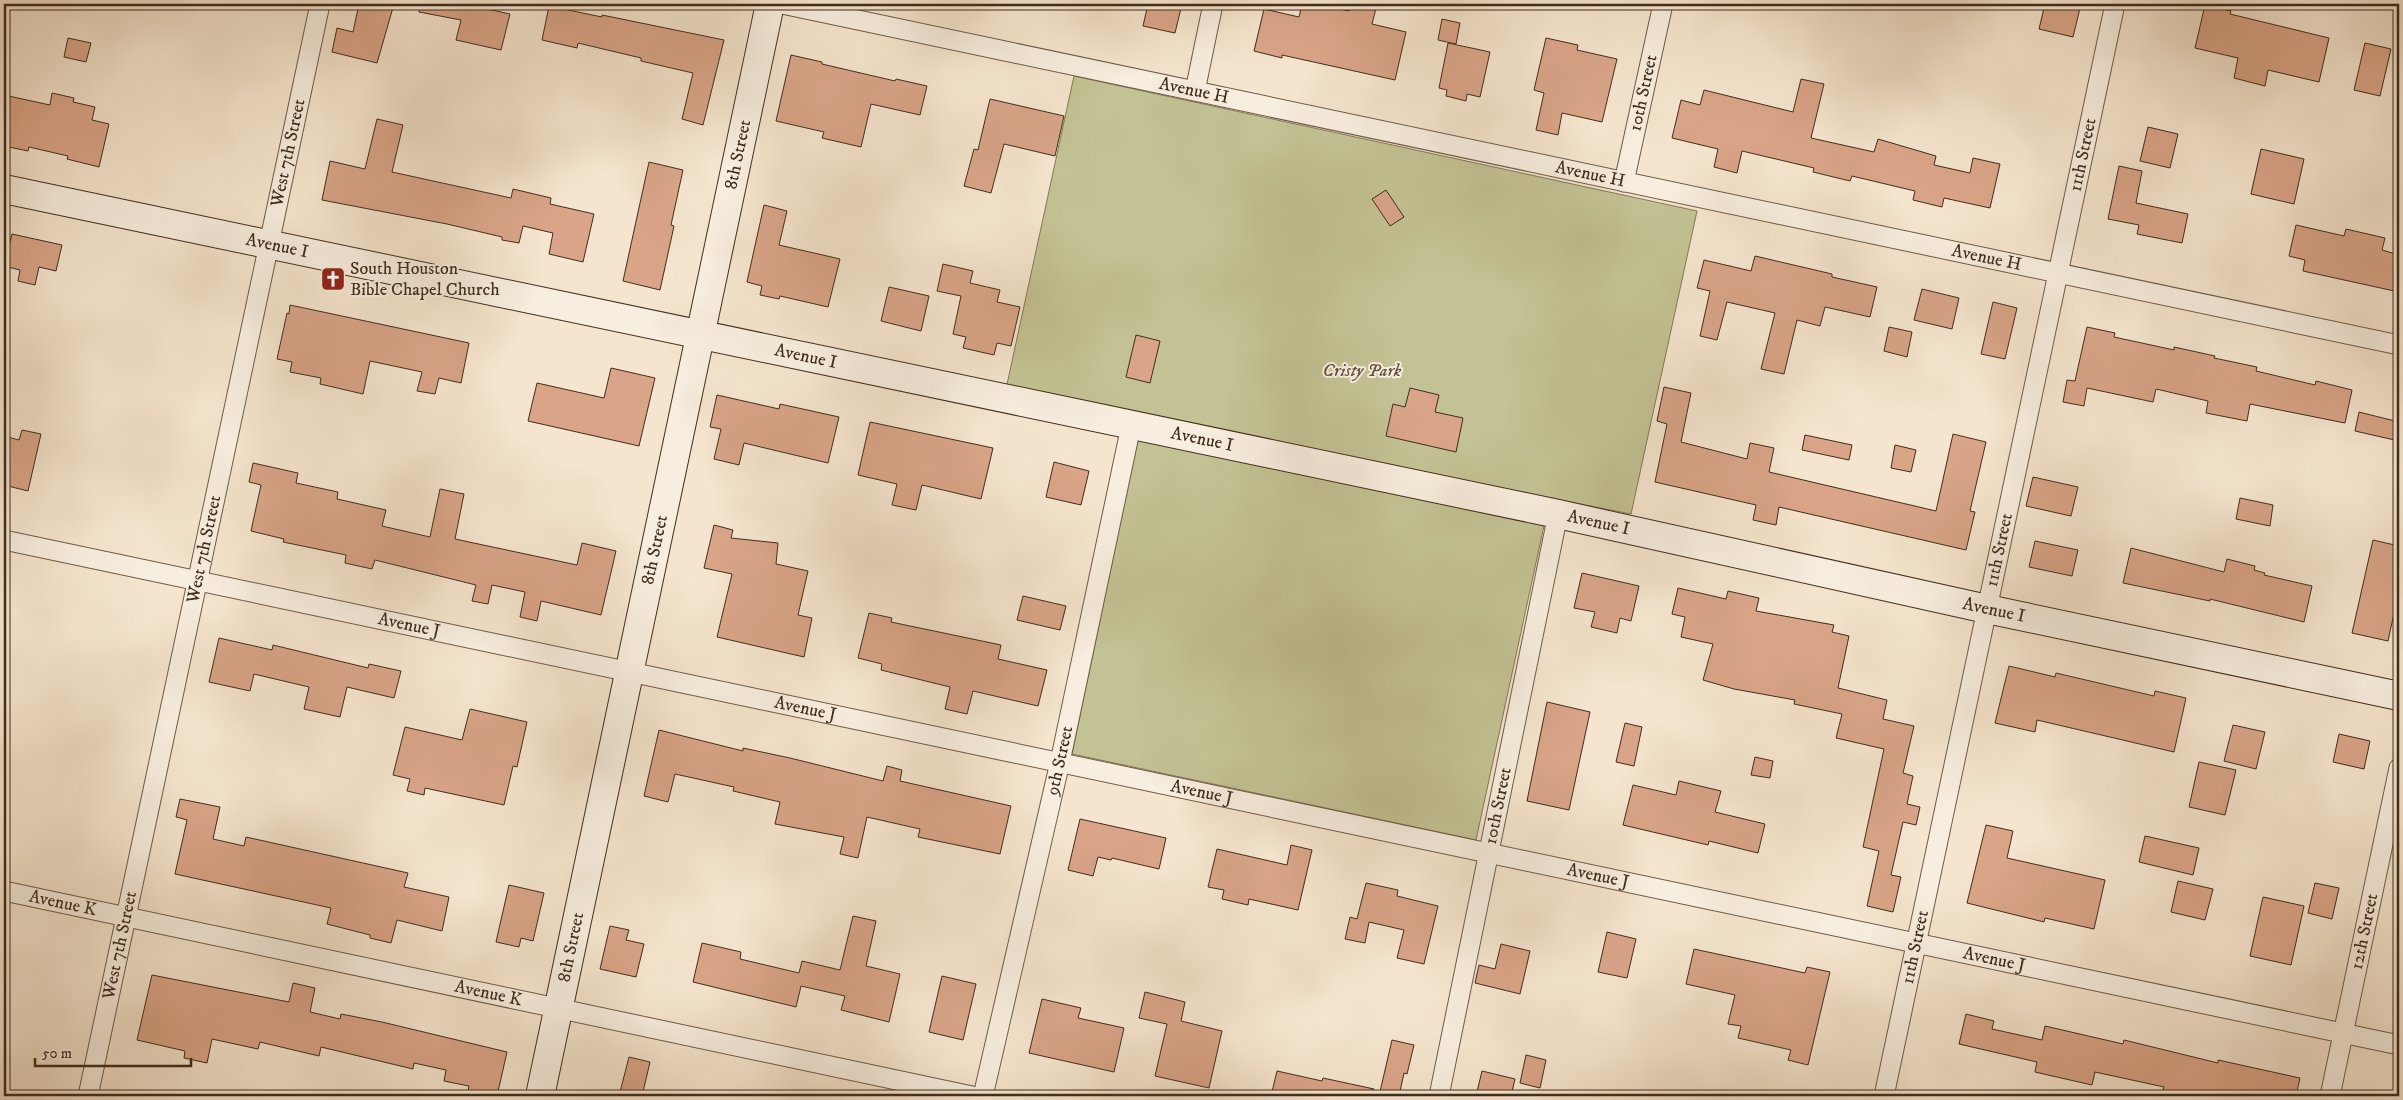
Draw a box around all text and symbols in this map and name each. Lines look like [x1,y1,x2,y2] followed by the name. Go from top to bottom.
[1624,52,1663,134] street label: 10th Street
[1157,73,1231,109] street label: Avenue H
[266,97,311,210] street label: West 7th Street
[2065,116,2102,194] street label: 11th Street
[720,118,756,192] street label: 8th Street
[1553,156,1627,193] street label: Avenue H
[244,229,310,263] street label: Avenue I
[1950,240,2023,276] street label: Avenue H
[350,258,500,301] place label: South Houston Bible Chapel Church
[320,266,346,292] church icon: South Houston Bible Chapel Church
[772,339,839,374] street label: Avenue I
[1323,360,1402,382] park label: Cristy Park
[1169,422,1235,457] street label: Avenue I
[182,493,226,606] street label: West 7th Street
[1565,505,1632,541] street label: Avenue I
[1981,511,2018,589] street label: 11th Street
[637,513,673,587] street label: 8th Street
[1961,593,2027,628] street label: Avenue I
[376,608,442,643] street label: Avenue J
[772,692,839,726] street label: Avenue J
[1041,724,1078,799] street label: 9th Street
[1480,765,1517,846] street label: 10th Street
[1169,775,1235,810] street label: Avenue J
[1565,859,1631,893] street label: Avenue J
[27,886,99,921] street label: Avenue K
[98,889,142,1002] street label: West 7th Street
[2346,891,2383,972] street label: 12th Street
[1897,908,1934,986] street label: 11th Street
[553,910,589,984] street label: 8th Street
[1961,942,2027,977] street label: Avenue J
[452,976,524,1011] street label: Avenue K
[35,1035,191,1067] scale bar
[42,1044,72,1063] text: 50 m

